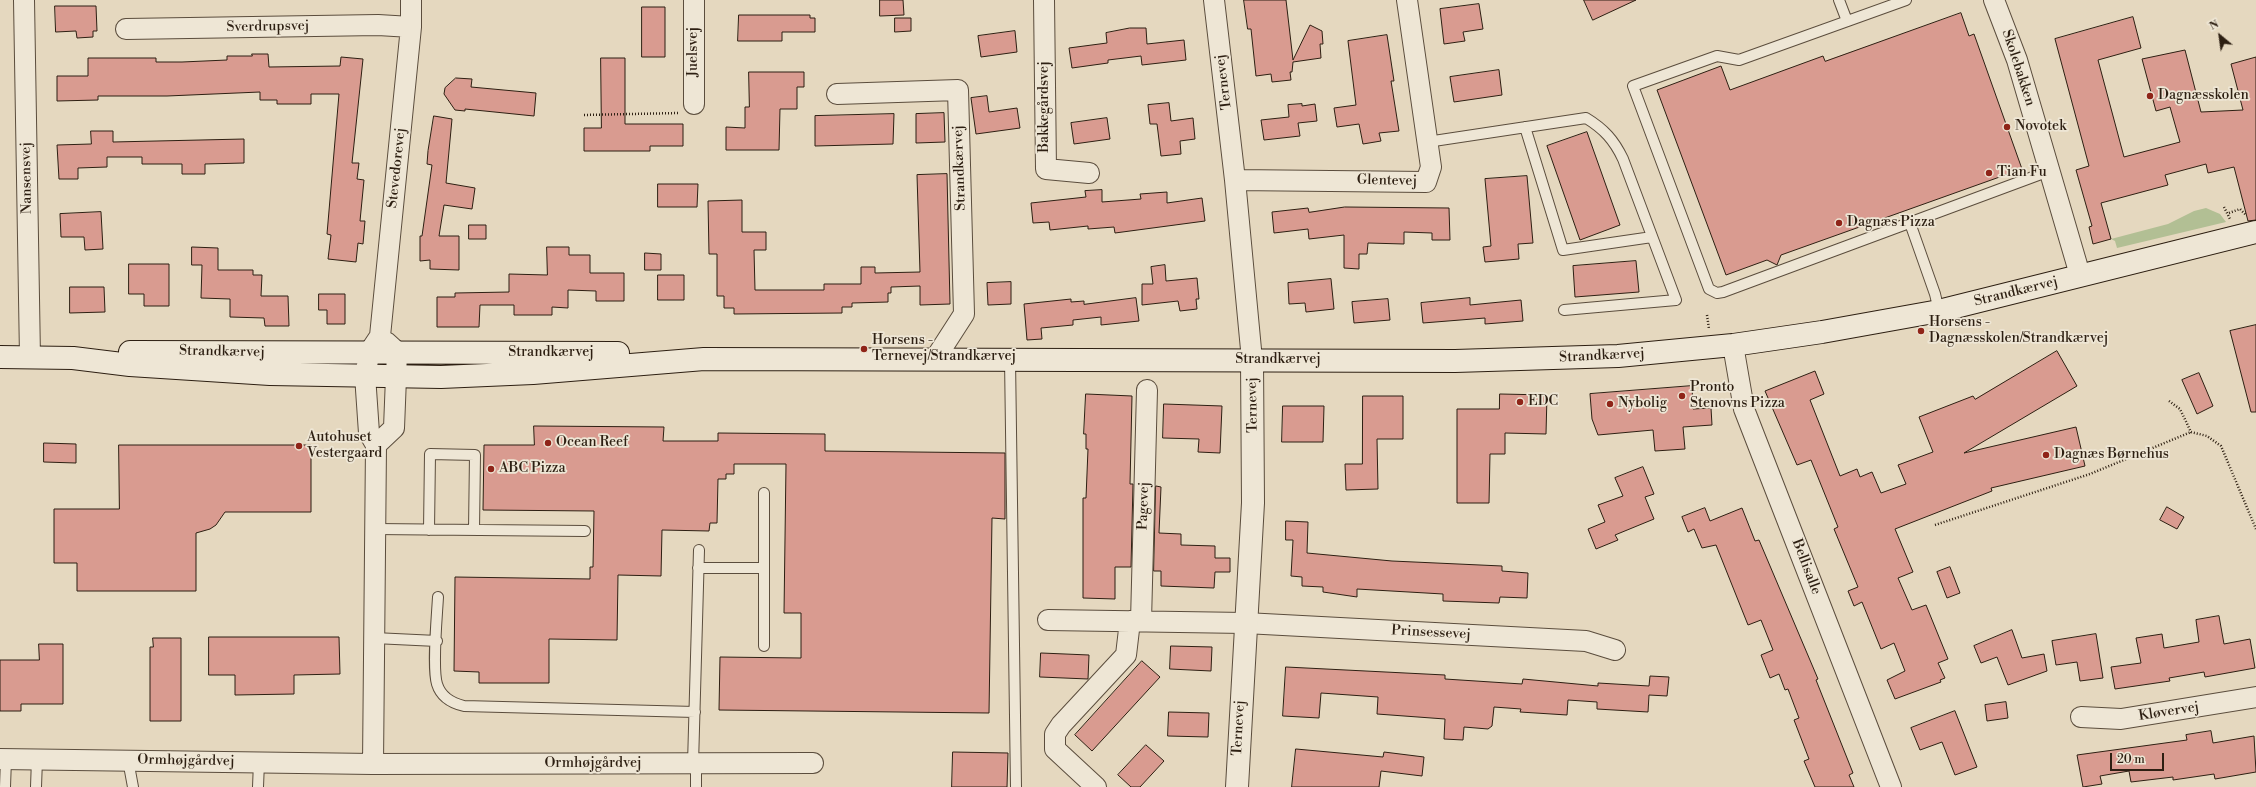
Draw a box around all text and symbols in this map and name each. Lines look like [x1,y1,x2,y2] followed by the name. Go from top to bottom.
[2200,16,2240,56] north arrow
[2207,17,2221,34] text: N
[226,18,310,36] street label: Sverdrupsvej
[686,27,702,77] street label: Juelsvej
[1998,28,2038,108] street label: Skolebakken
[1212,53,1236,111] street label: Ternevej
[1037,61,1053,153] street label: Bakkegårdsvej
[2158,88,2249,104] place label: Dagnæsskolen
[2145,91,2155,101] marker: Dagnæsskolen
[2015,119,2066,135] place label: Novotek
[2002,122,2012,132] marker: Novotek
[950,125,970,211] street label: Strandkærvej
[384,127,410,209] street label: Stevedorevej
[18,142,36,214] street label: Nansensvej
[1997,165,2047,181] place label: Tian Fu
[1984,168,1994,178] marker: Tian Fu
[1357,172,1417,190] street label: Glentevej
[1847,215,1935,231] place label: Dagnæs Pizza
[1834,218,1844,228] marker: Dagnæs Pizza
[1972,273,2060,311] street label: Strandkærvej
[1929,315,2108,348] place label: Horsens - Dagnæsskolen/Strandkærvej
[1916,326,1926,336] marker: Horsens - Dagnæsskolen/Strandkærvej
[872,333,1016,366] place label: Horsens - Ternevej/Strandkærvej
[179,343,265,361] street label: Strandkærvej
[859,344,869,354] marker: Horsens - Ternevej/Strandkærvej
[508,345,594,361] street label: Strandkærvej
[1559,345,1645,367] street label: Strandkærvej
[1235,352,1321,368] street label: Strandkærvej
[1244,377,1262,433] street label: Ternevej
[1690,380,1785,412] place label: Pronto Stenovns Pizza
[1677,391,1687,401] marker: Pronto Stenovns Pizza
[1528,394,1558,410] place label: EDC
[1618,396,1667,412] place label: Nybolig
[1515,397,1525,407] marker: EDC
[1605,399,1615,409] marker: Nybolig
[307,430,382,462] place label: Autohuset Vestergaard
[556,435,628,451] place label: Ocean Reef
[543,438,553,448] marker: Ocean Reef
[294,441,304,451] marker: Autohuset Vestergaard
[2054,447,2169,463] place label: Dagnæs Børnehus
[2041,450,2051,460] marker: Dagnæs Børnehus
[499,461,566,477] place label: ABC Pizza
[486,464,496,474] marker: ABC Pizza
[1135,481,1153,531] street label: Pagevej
[1788,537,1824,597] street label: Bellisalle
[1391,623,1471,643] street label: Prinsessevej
[2138,699,2200,725] street label: Kløvervej
[1229,700,1249,756] street label: Ternevej
[2112,745,2166,771] scale bar
[137,752,235,770] street label: Ormhøjgårdvej
[2117,752,2145,767] text: 20 m
[544,756,642,772] street label: Ormhøjgårdvej

